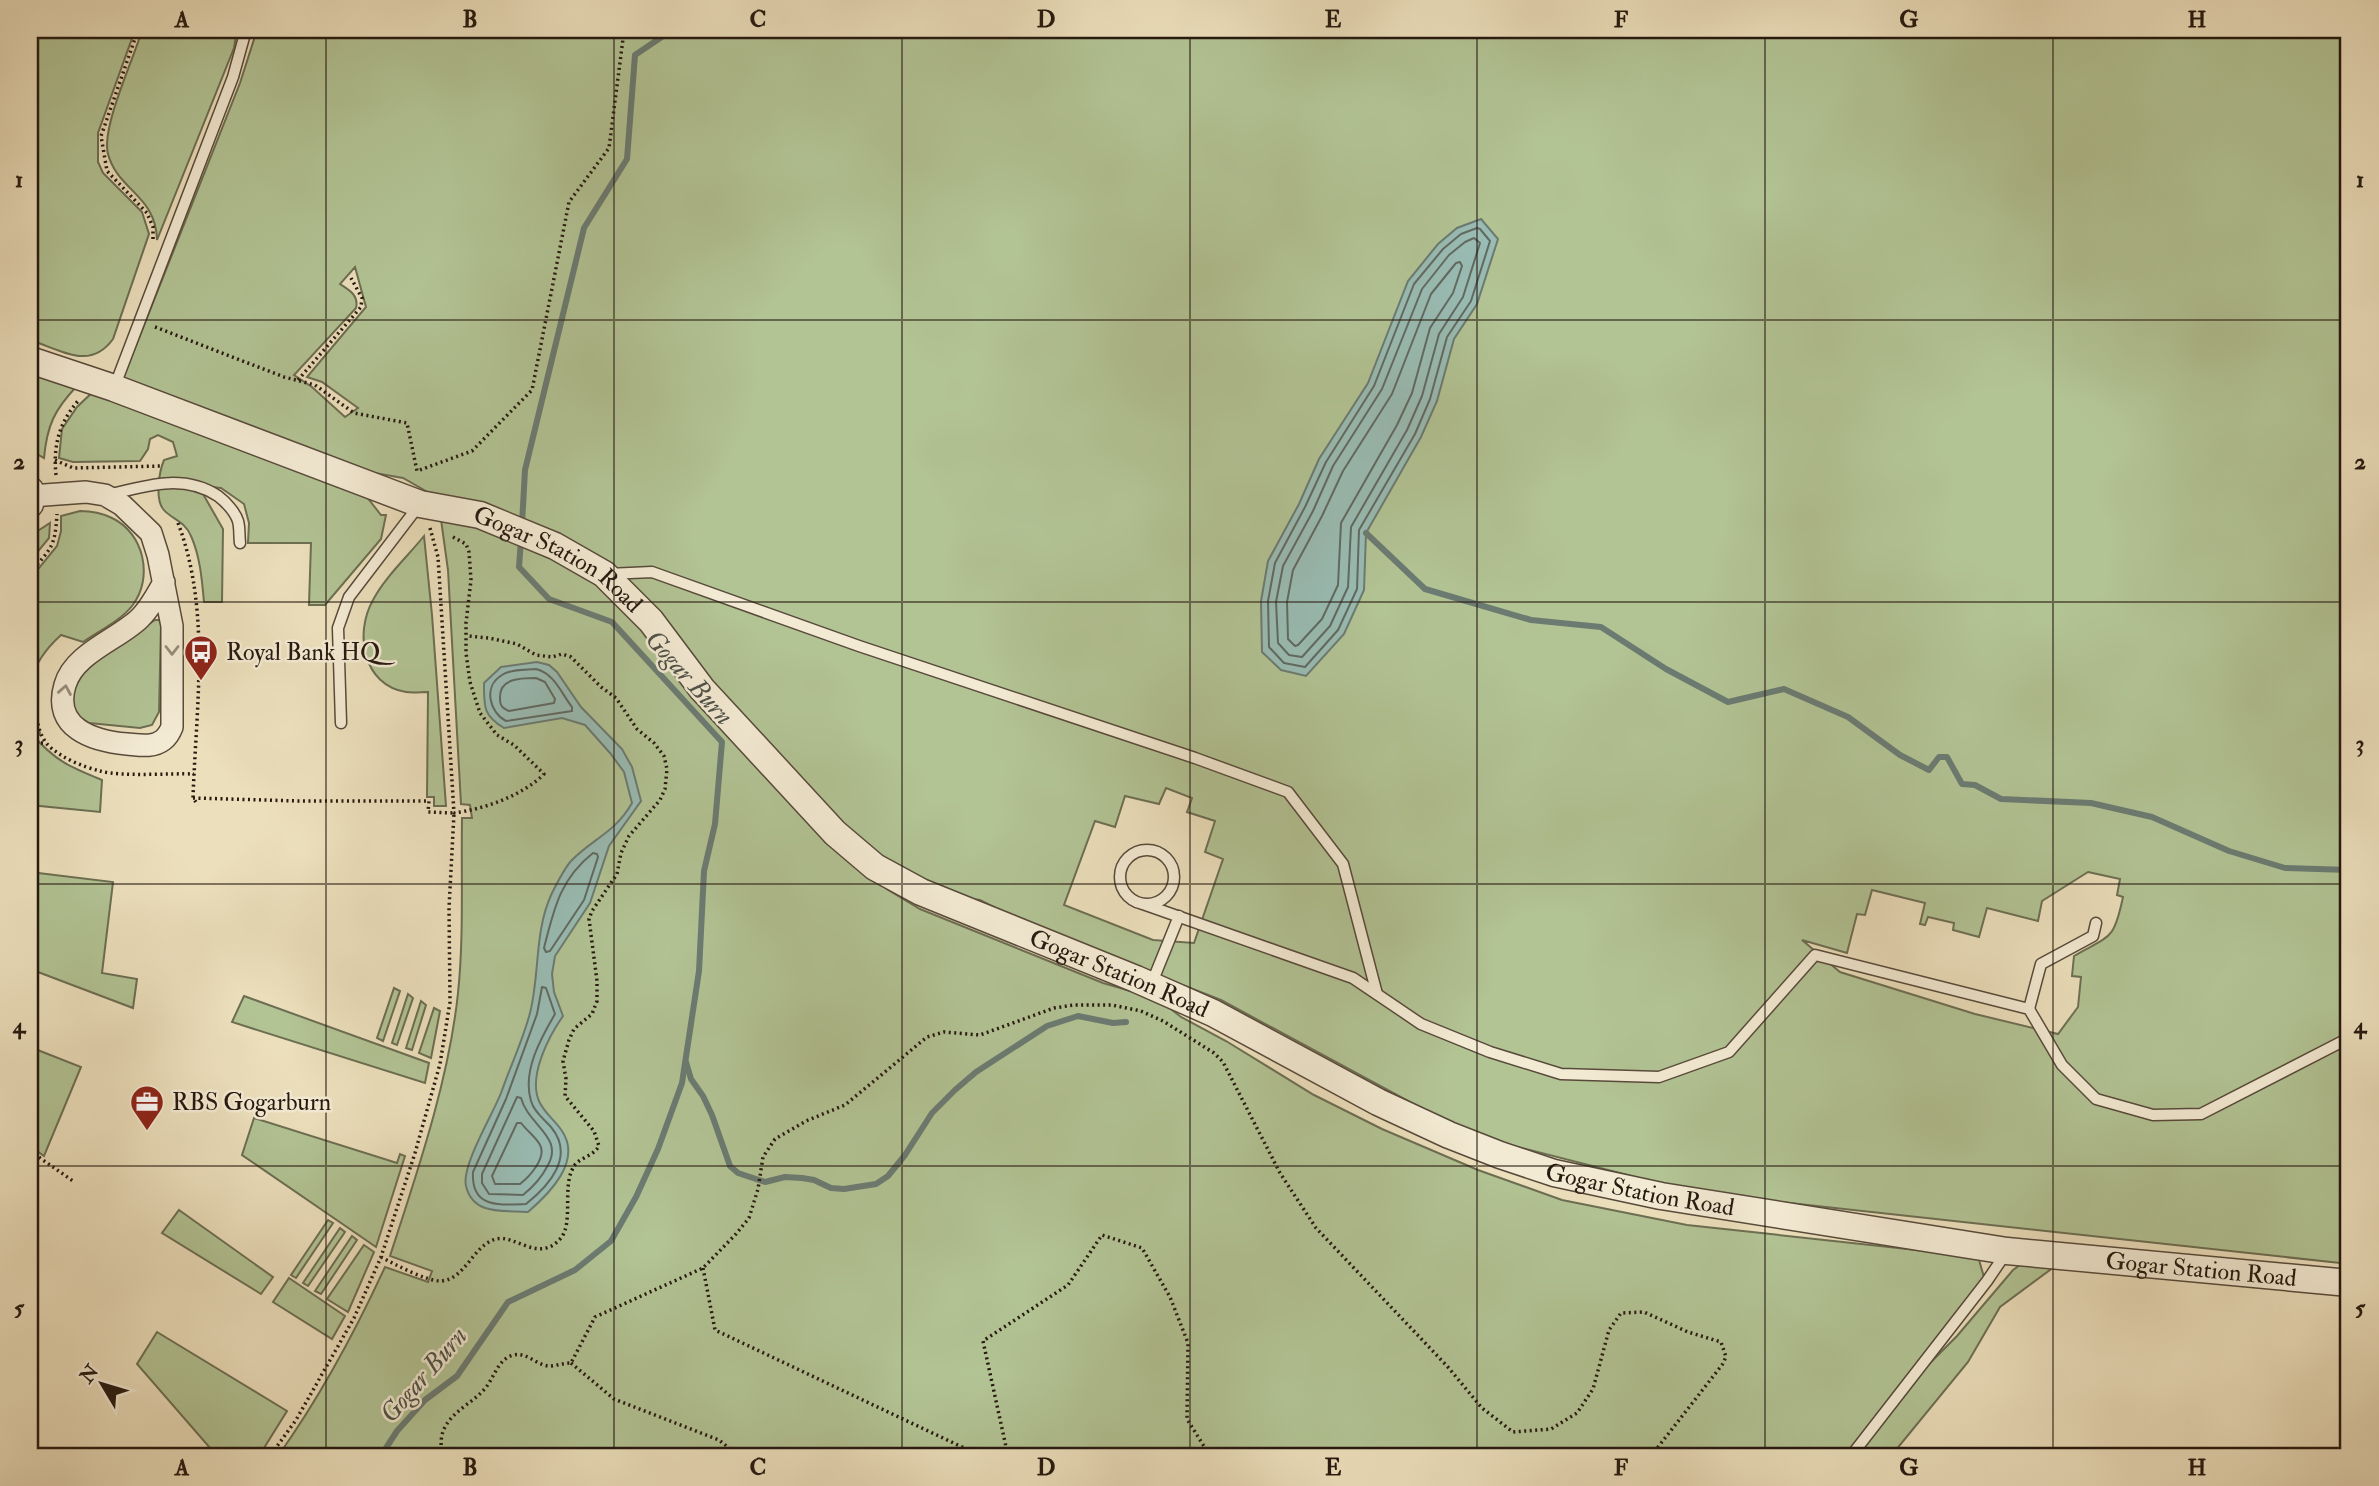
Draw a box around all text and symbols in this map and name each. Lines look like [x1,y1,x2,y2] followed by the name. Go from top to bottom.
[174,5,190,34] text: A
[462,5,478,34] text: B
[750,5,766,34] text: C
[1037,5,1055,34] text: D
[1325,5,1342,34] text: E
[1614,5,1629,34] text: F
[1899,5,1919,34] text: G
[2188,5,2207,34] text: H
[15,165,23,194] text: 1
[2356,165,2364,194] text: 1
[13,447,25,476] text: 2
[2354,447,2366,476] text: 2
[469,499,649,619] street label: Gogar Station Road
[638,624,740,732] water label: Gogar Burn
[182,633,220,682] bus stop icon: Royal Bank HQ
[226,637,396,668] place label: Royal Bank HQ
[164,645,180,656] one-way arrow
[57,685,72,697] one-way arrow
[15,729,23,758] text: 3
[2356,729,2364,758] text: 3
[1025,922,1214,1025] street label: Gogar Station Road
[12,1011,27,1040] text: 4
[2353,1011,2368,1040] text: 4
[128,1083,166,1132] office icon: RBS Gogarburn
[172,1087,331,1118] place label: RBS Gogarburn
[1543,1156,1737,1223] street label: Gogar Station Road
[2104,1245,2298,1294] street label: Gogar Station Road
[14,1293,25,1322] text: 5
[2355,1293,2366,1322] text: 5
[374,1321,474,1429] water label: Gogar Burn
[66,1350,136,1420] north arrow
[74,1359,105,1389] text: N
[174,1453,190,1482] text: A
[462,1453,478,1482] text: B
[750,1453,766,1482] text: C
[1037,1453,1055,1482] text: D
[1325,1453,1342,1482] text: E
[1614,1453,1629,1482] text: F
[1899,1453,1919,1482] text: G
[2188,1453,2207,1482] text: H

